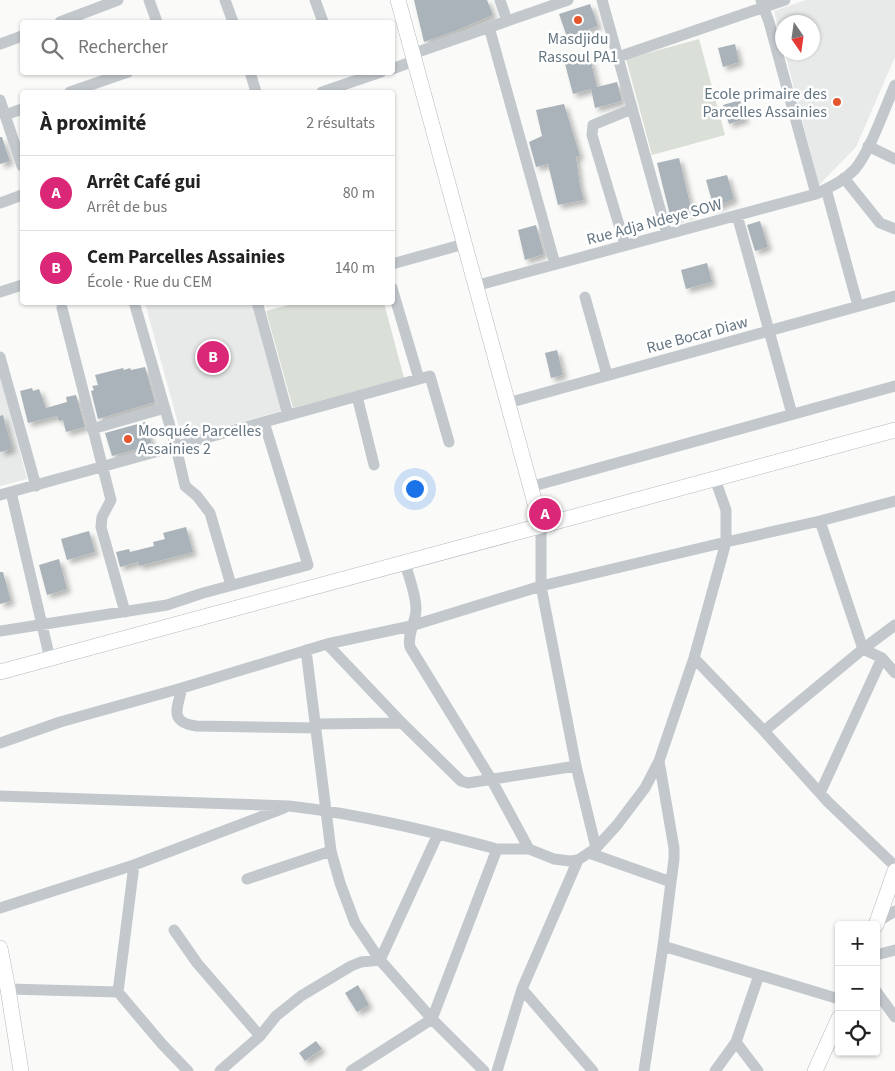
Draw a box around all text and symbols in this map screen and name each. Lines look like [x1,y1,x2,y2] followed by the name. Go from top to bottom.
[572,14,584,26] marker: Masdjidu Rassoul PA1
[775,15,820,60] north arrow
[20,20,395,75] search box
[538,28,618,68] place label: Masdjidu Rassoul PA1
[38,34,66,62] icon: search
[78,34,168,61] text: Rechercher
[702,83,827,123] place label: Ecole primaire des Parcelles Assainies
[831,96,843,108] marker: Ecole primaire des Parcelles Assainies
[40,108,146,138] text: À proximité
[306,112,375,134] text: 2 résultats
[87,169,201,196] text: Arrêt Café gui
[51,182,61,204] text: A
[343,182,375,204] text: 80 m
[584,193,725,251] street label: Rue Adja Ndeye SOW
[87,196,167,218] text: Arrêt de bus
[87,244,285,271] text: Cem Parcelles Assainies
[51,257,61,279] text: B
[335,257,375,279] text: 140 m
[87,271,212,293] text: École · Rue du CEM
[644,311,751,359] street label: Rue Bocar Diaw
[197,338,229,376] pin: B
[138,420,261,460] place label: Mosquée Parcelles Assainies 2
[122,433,134,445] marker: Mosquée Parcelles Assainies 2
[402,476,428,502] your location
[529,495,561,533] pin: A
[835,921,880,1056] map controls
[835,921,880,966] button: +
[835,966,880,1011] button: −
[835,1011,880,1056] button: locate

